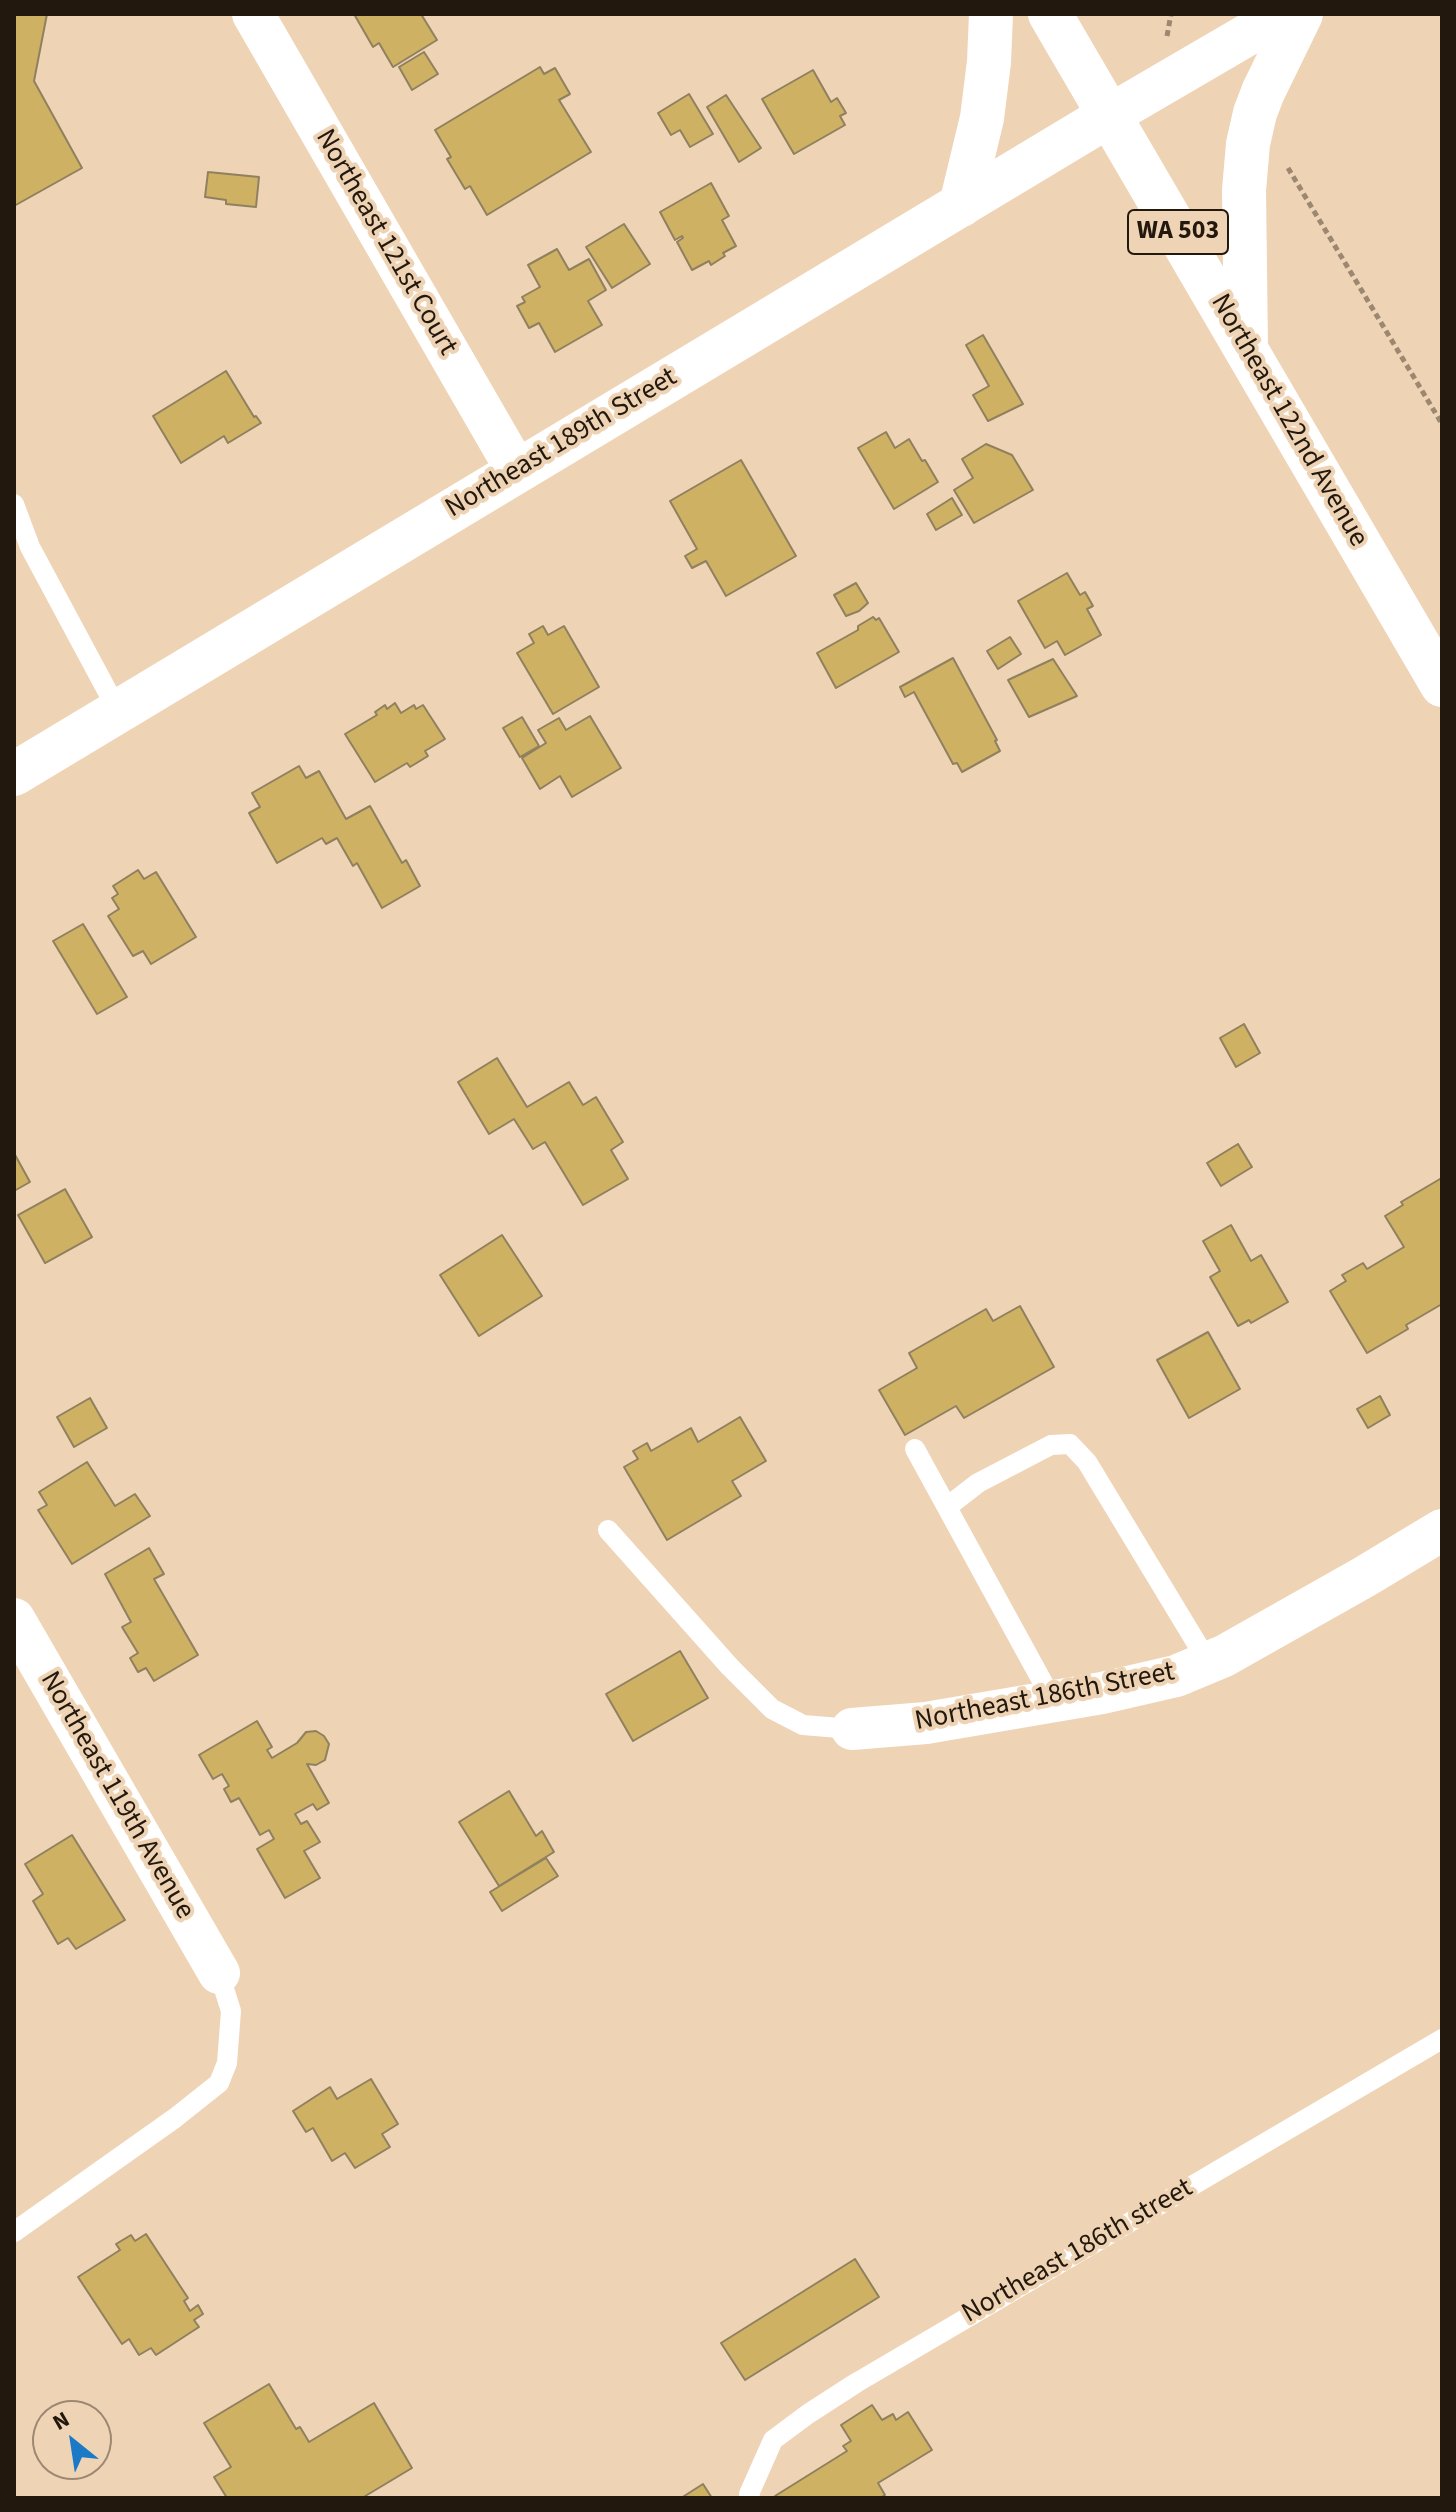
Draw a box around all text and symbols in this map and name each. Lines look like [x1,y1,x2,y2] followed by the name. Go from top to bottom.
[307,124,463,362] street label: Northeast 121st Court
[1128,210,1228,254] road number: WA 503
[1202,289,1374,553] street label: Northeast 122nd Avenue
[440,362,684,526] street label: Northeast 189th Street
[912,1656,1178,1740] street label: Northeast 186th Street
[31,1666,201,1926] street label: Northeast 119th Avenue
[957,2172,1199,2332] street label: Northeast 186th street
[32,2400,112,2480] north arrow
[47,2403,75,2438] text: N

